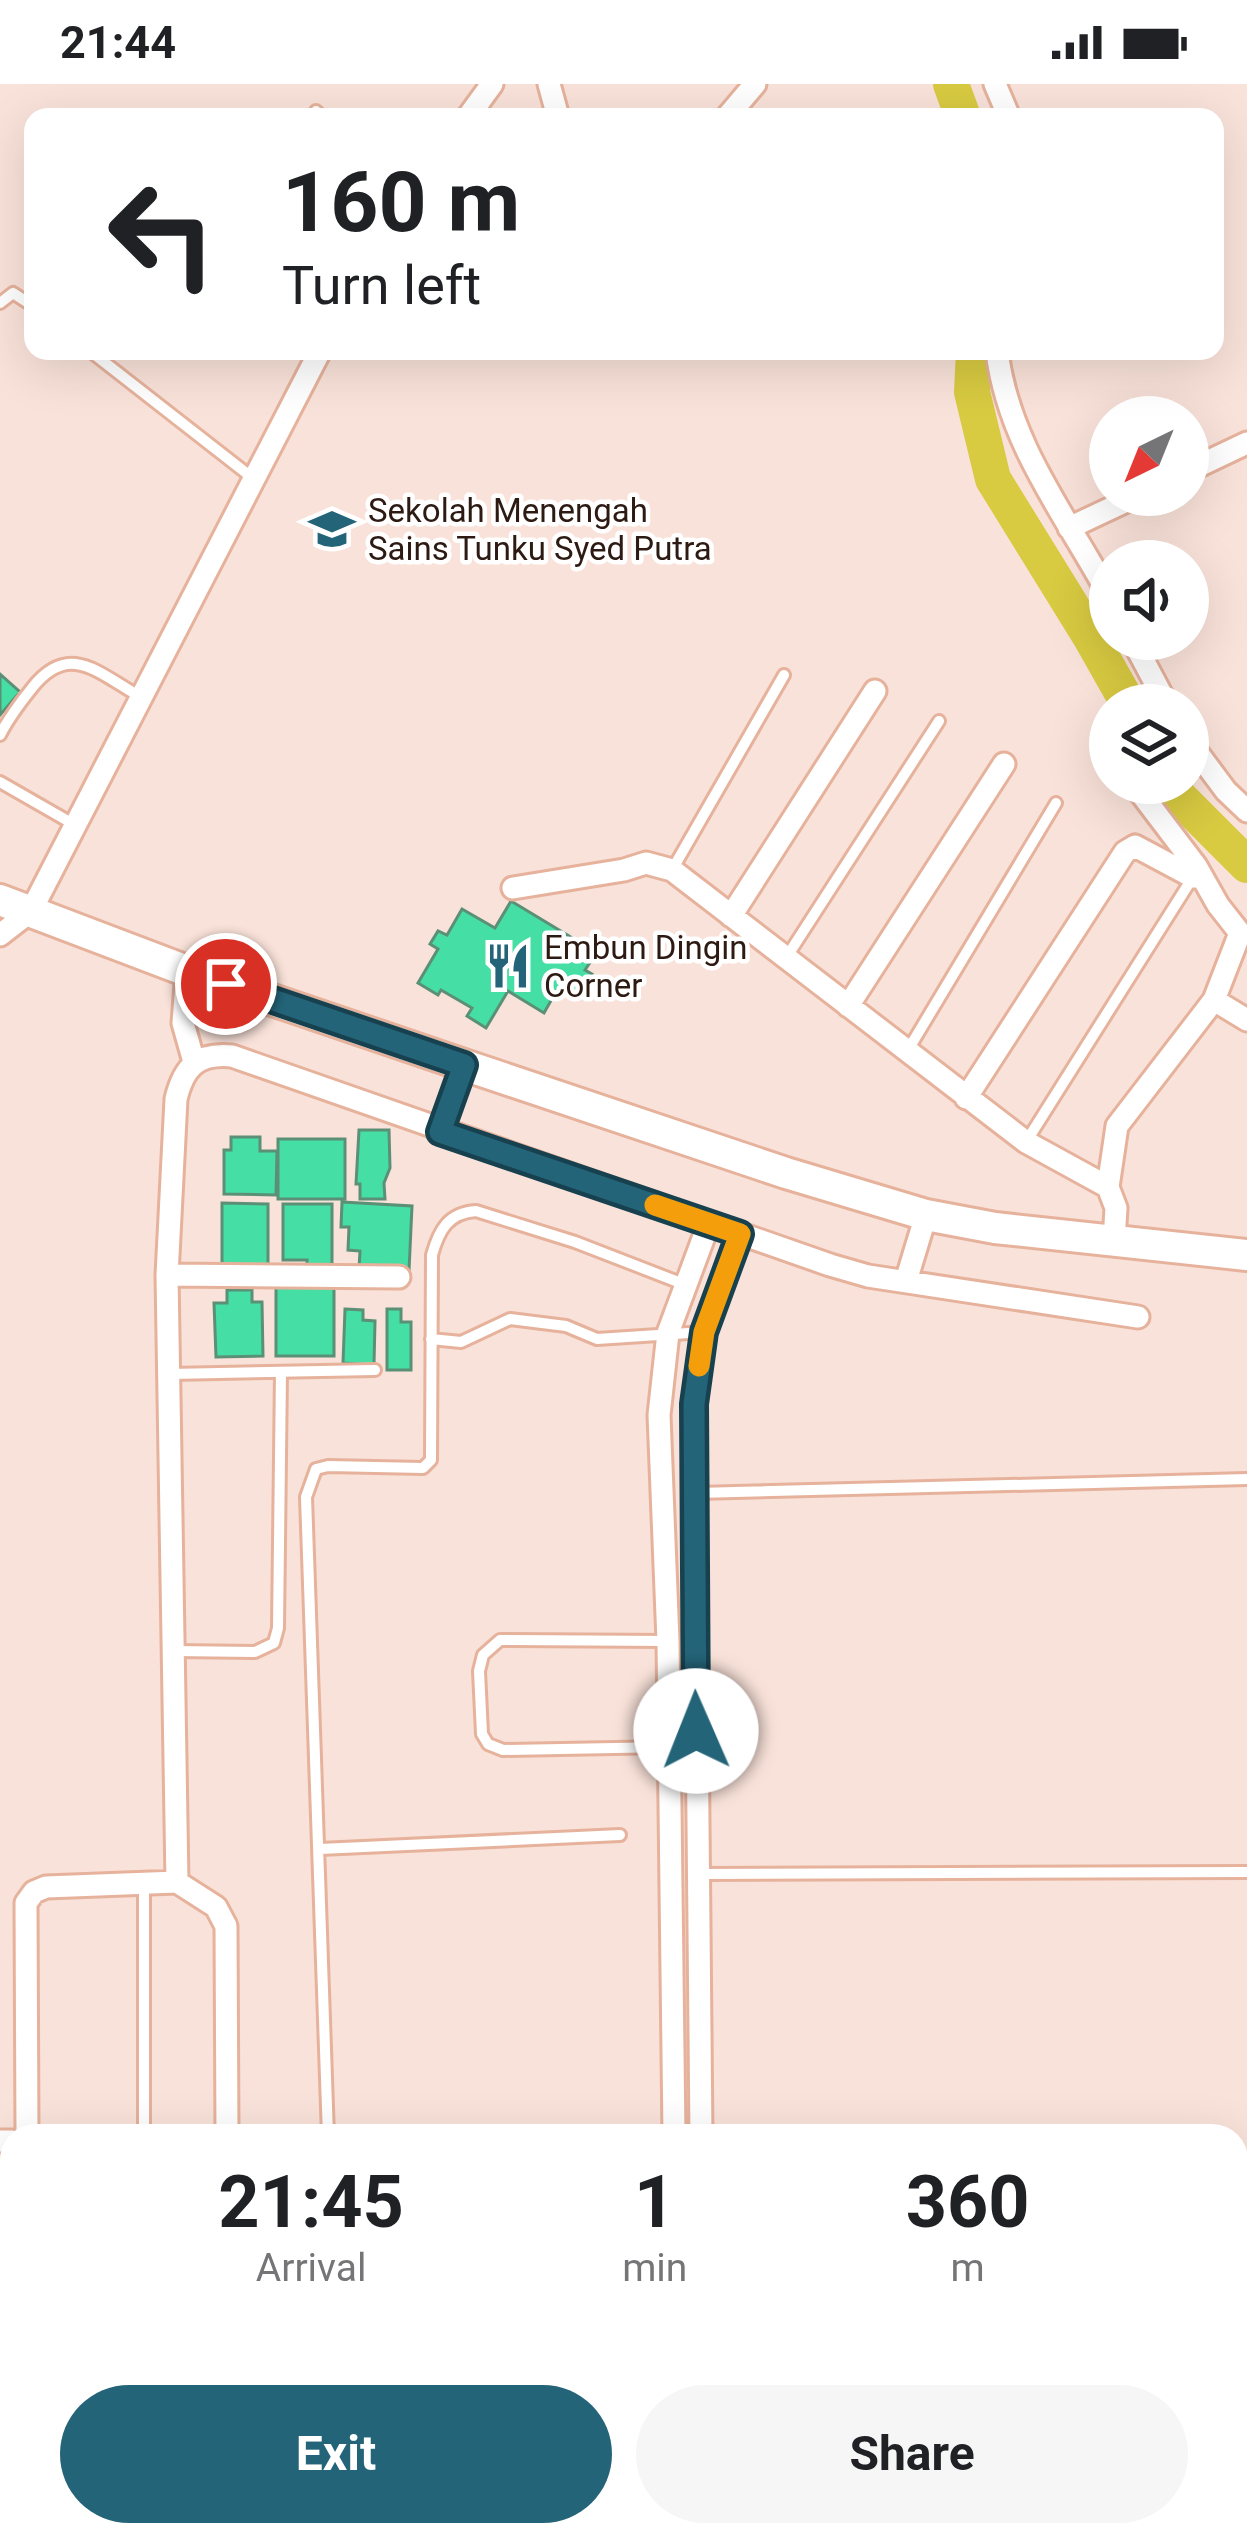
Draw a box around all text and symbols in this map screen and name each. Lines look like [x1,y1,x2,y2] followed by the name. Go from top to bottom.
[60,16,176,69] text: 21:44
[282,153,520,252] text: 160 m
[84,156,240,312] icon: left
[282,254,481,317] text: Turn left
[1089,396,1209,516] north arrow
[1089,396,1209,804] map controls
[368,491,712,568] place label: Sekolah Menengah Sains Tunku Syed Putra
[307,504,357,554] school or university icon: Sekolah Menengah Sains Tunku Syed Putra
[1089,540,1209,660] button: sound
[1089,684,1209,804] button: layers
[544,928,748,1005] place label: Embun Dingin Corner
[175,933,277,1035] pin
[483,941,533,991] restaurant icon: Embun Dingin Corner
[193,951,259,1017] icon: arrive
[633,1668,759,1794] position arrow
[218,2160,404,2245] text: 21:45
[634,2160,675,2245] text: 1
[906,2160,1030,2245] text: 360
[256,2245,366,2291] text: Arrival
[622,2245,687,2291] text: min
[951,2245,985,2291] text: m
[60,2385,612,2523] button: Exit
[636,2385,1188,2523] button: Share

